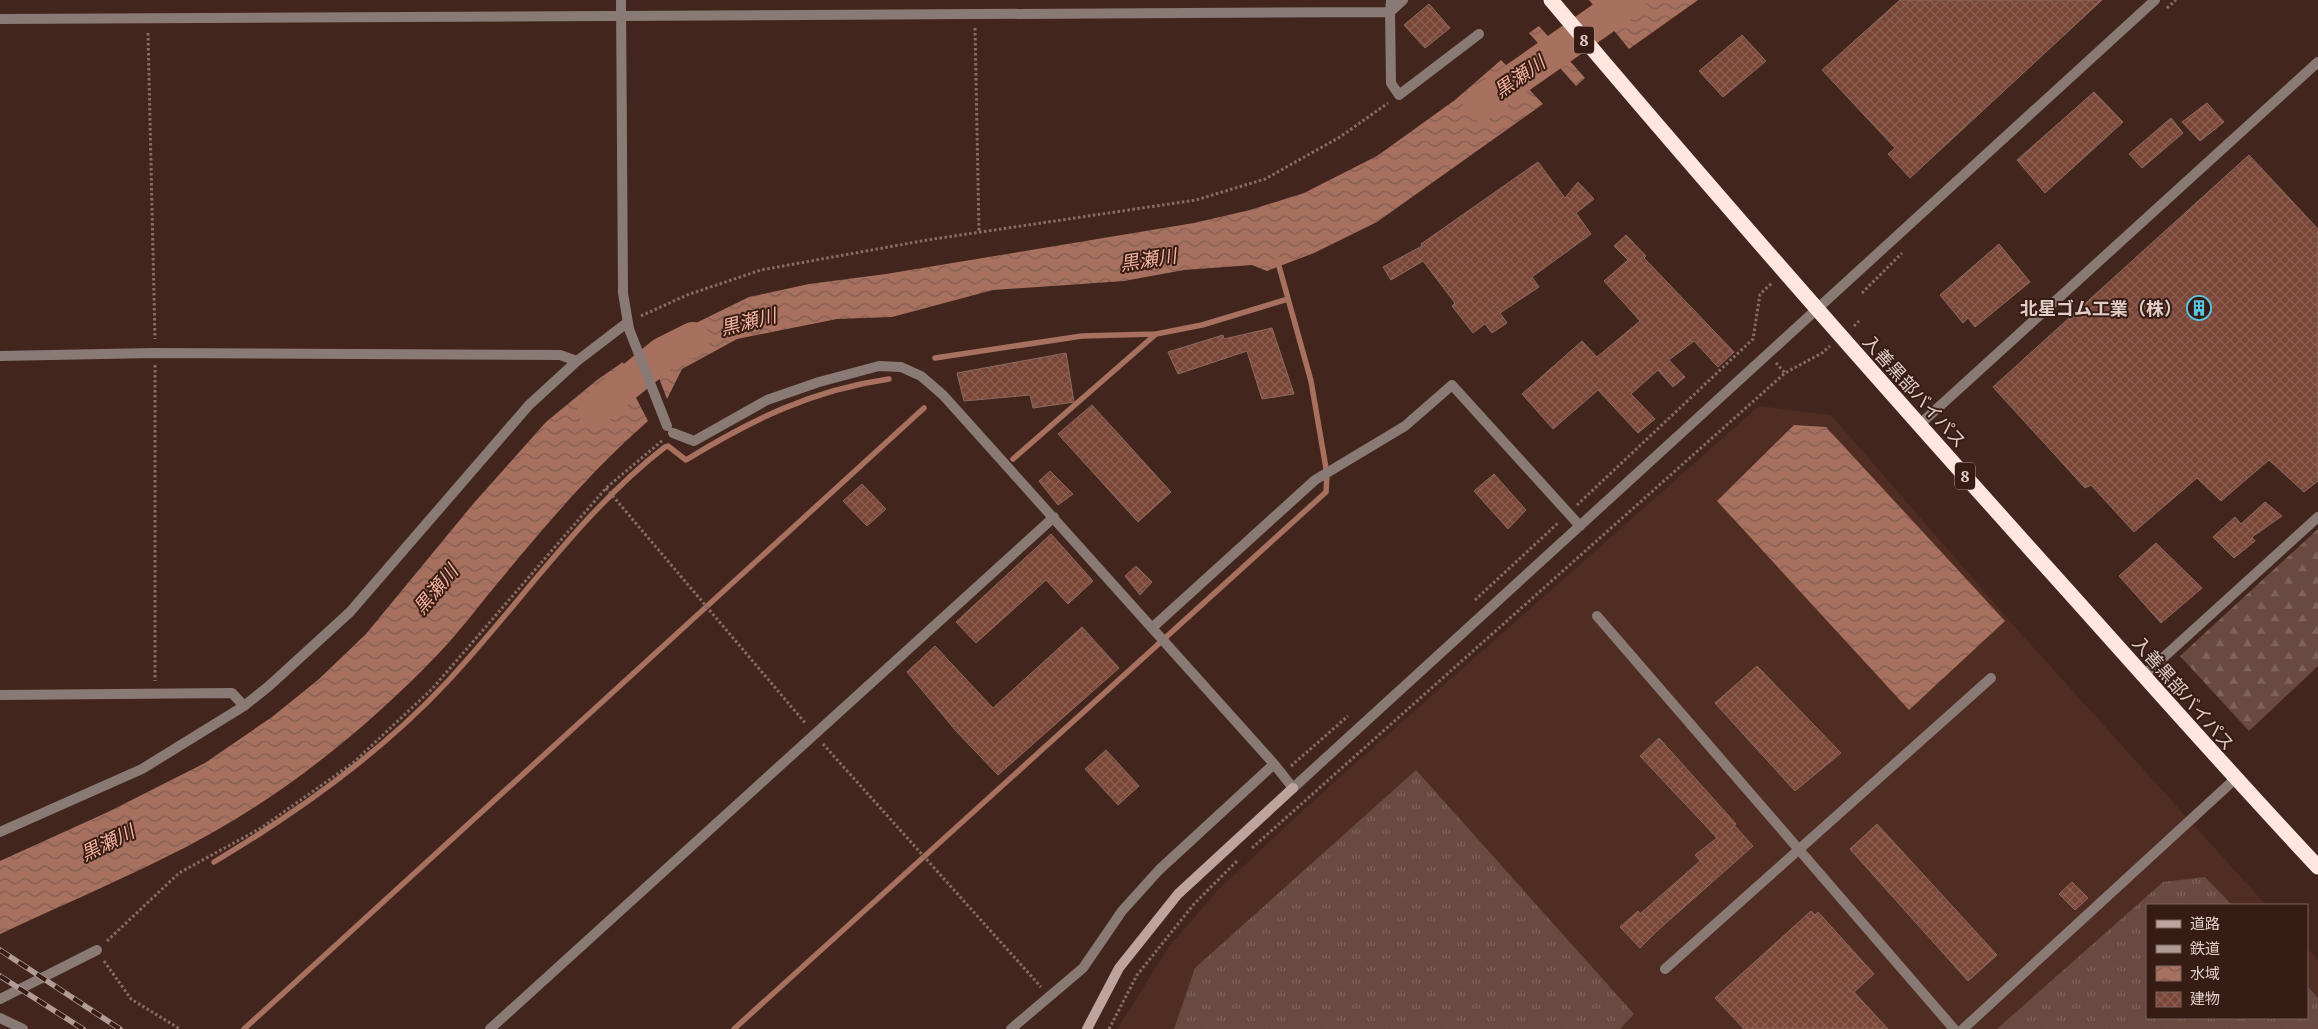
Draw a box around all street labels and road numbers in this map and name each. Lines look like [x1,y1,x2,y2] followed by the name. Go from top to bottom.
[1574,26,1594,54] road number: 8
[1858,330,1972,452] street label: 入善黒部バイパス
[1955,462,1975,490] road number: 8
[2128,631,2240,755] street label: 入善黒部バイパス

